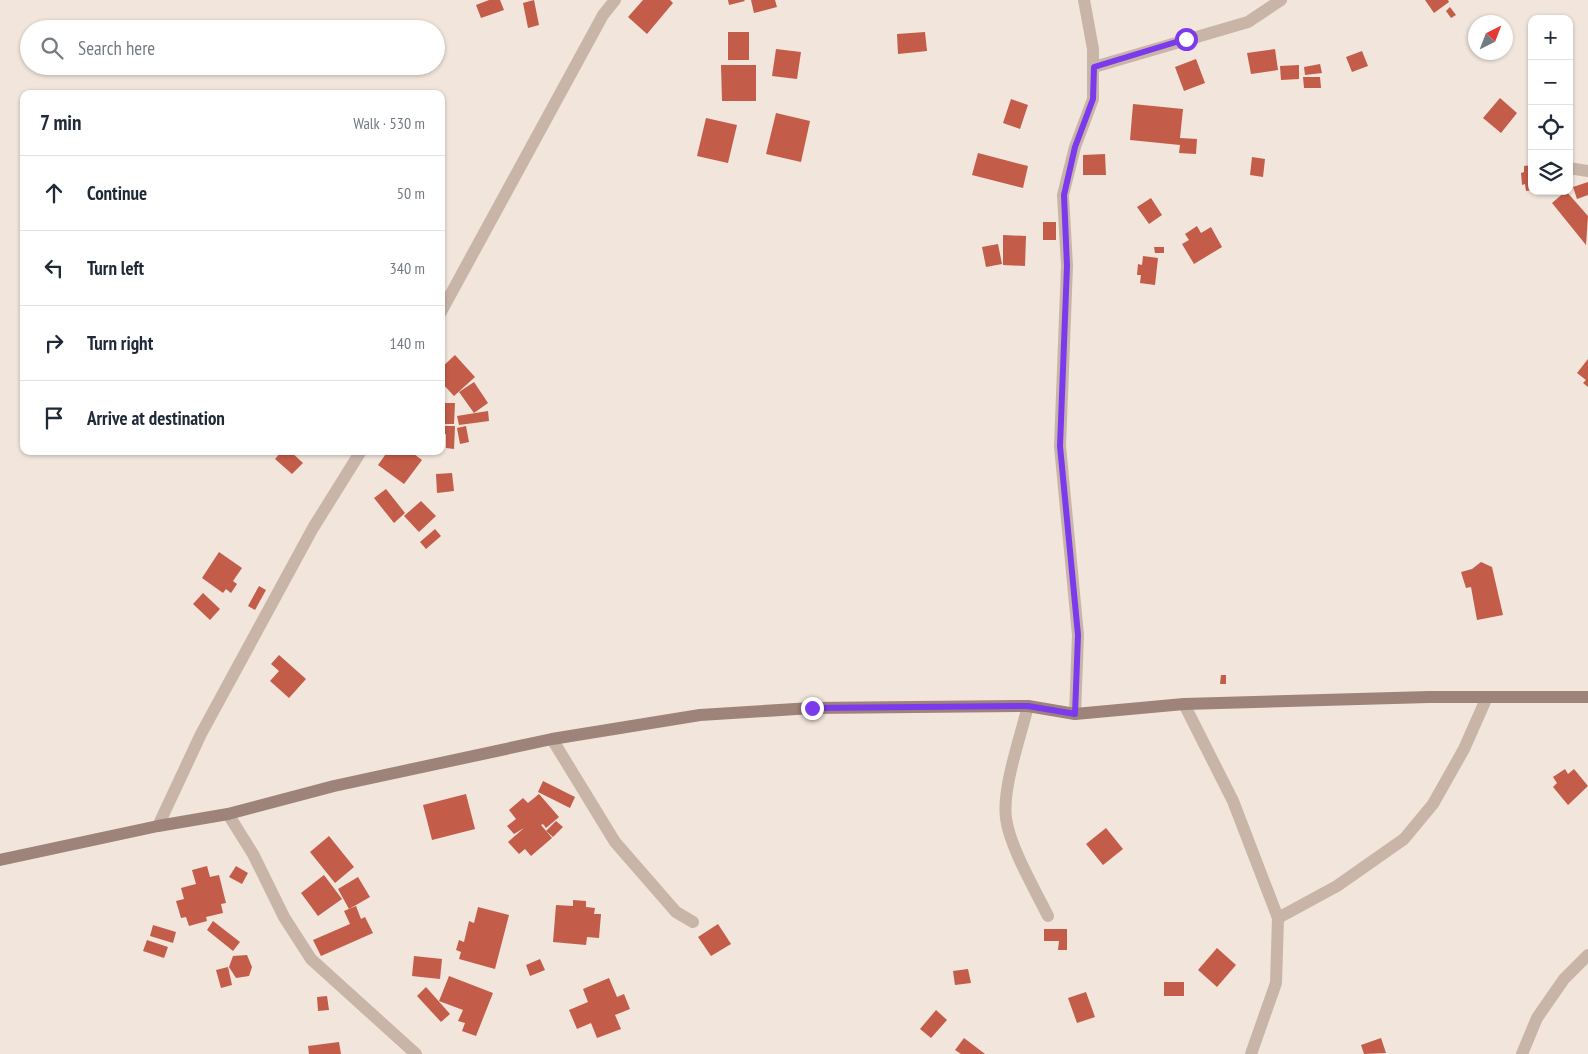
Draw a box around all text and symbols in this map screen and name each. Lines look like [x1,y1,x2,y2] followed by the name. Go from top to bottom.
[1468,15,1513,60] north arrow
[1528,15,1573,195] map controls
[1528,15,1573,60] button: +
[20,20,445,75] search box
[1175,28,1198,51] route start
[38,34,66,62] icon: search
[78,36,155,60] text: Search here
[1528,60,1573,105] button: −
[1528,105,1573,150] button: locate
[40,109,82,136] text: 7 min
[353,113,425,133] text: Walk · 530 m
[1528,150,1573,195] button: layers
[40,179,68,207] icon: ahead
[87,181,147,205] text: Continue
[397,183,425,203] text: 50 m
[40,254,68,282] icon: left
[87,256,144,280] text: Turn left
[390,258,425,278] text: 340 m
[40,329,68,357] icon: right
[87,331,153,355] text: Turn right
[390,333,425,353] text: 140 m
[40,404,68,432] icon: arrive
[87,406,225,430] text: Arrive at destination
[801,697,824,720] route end

